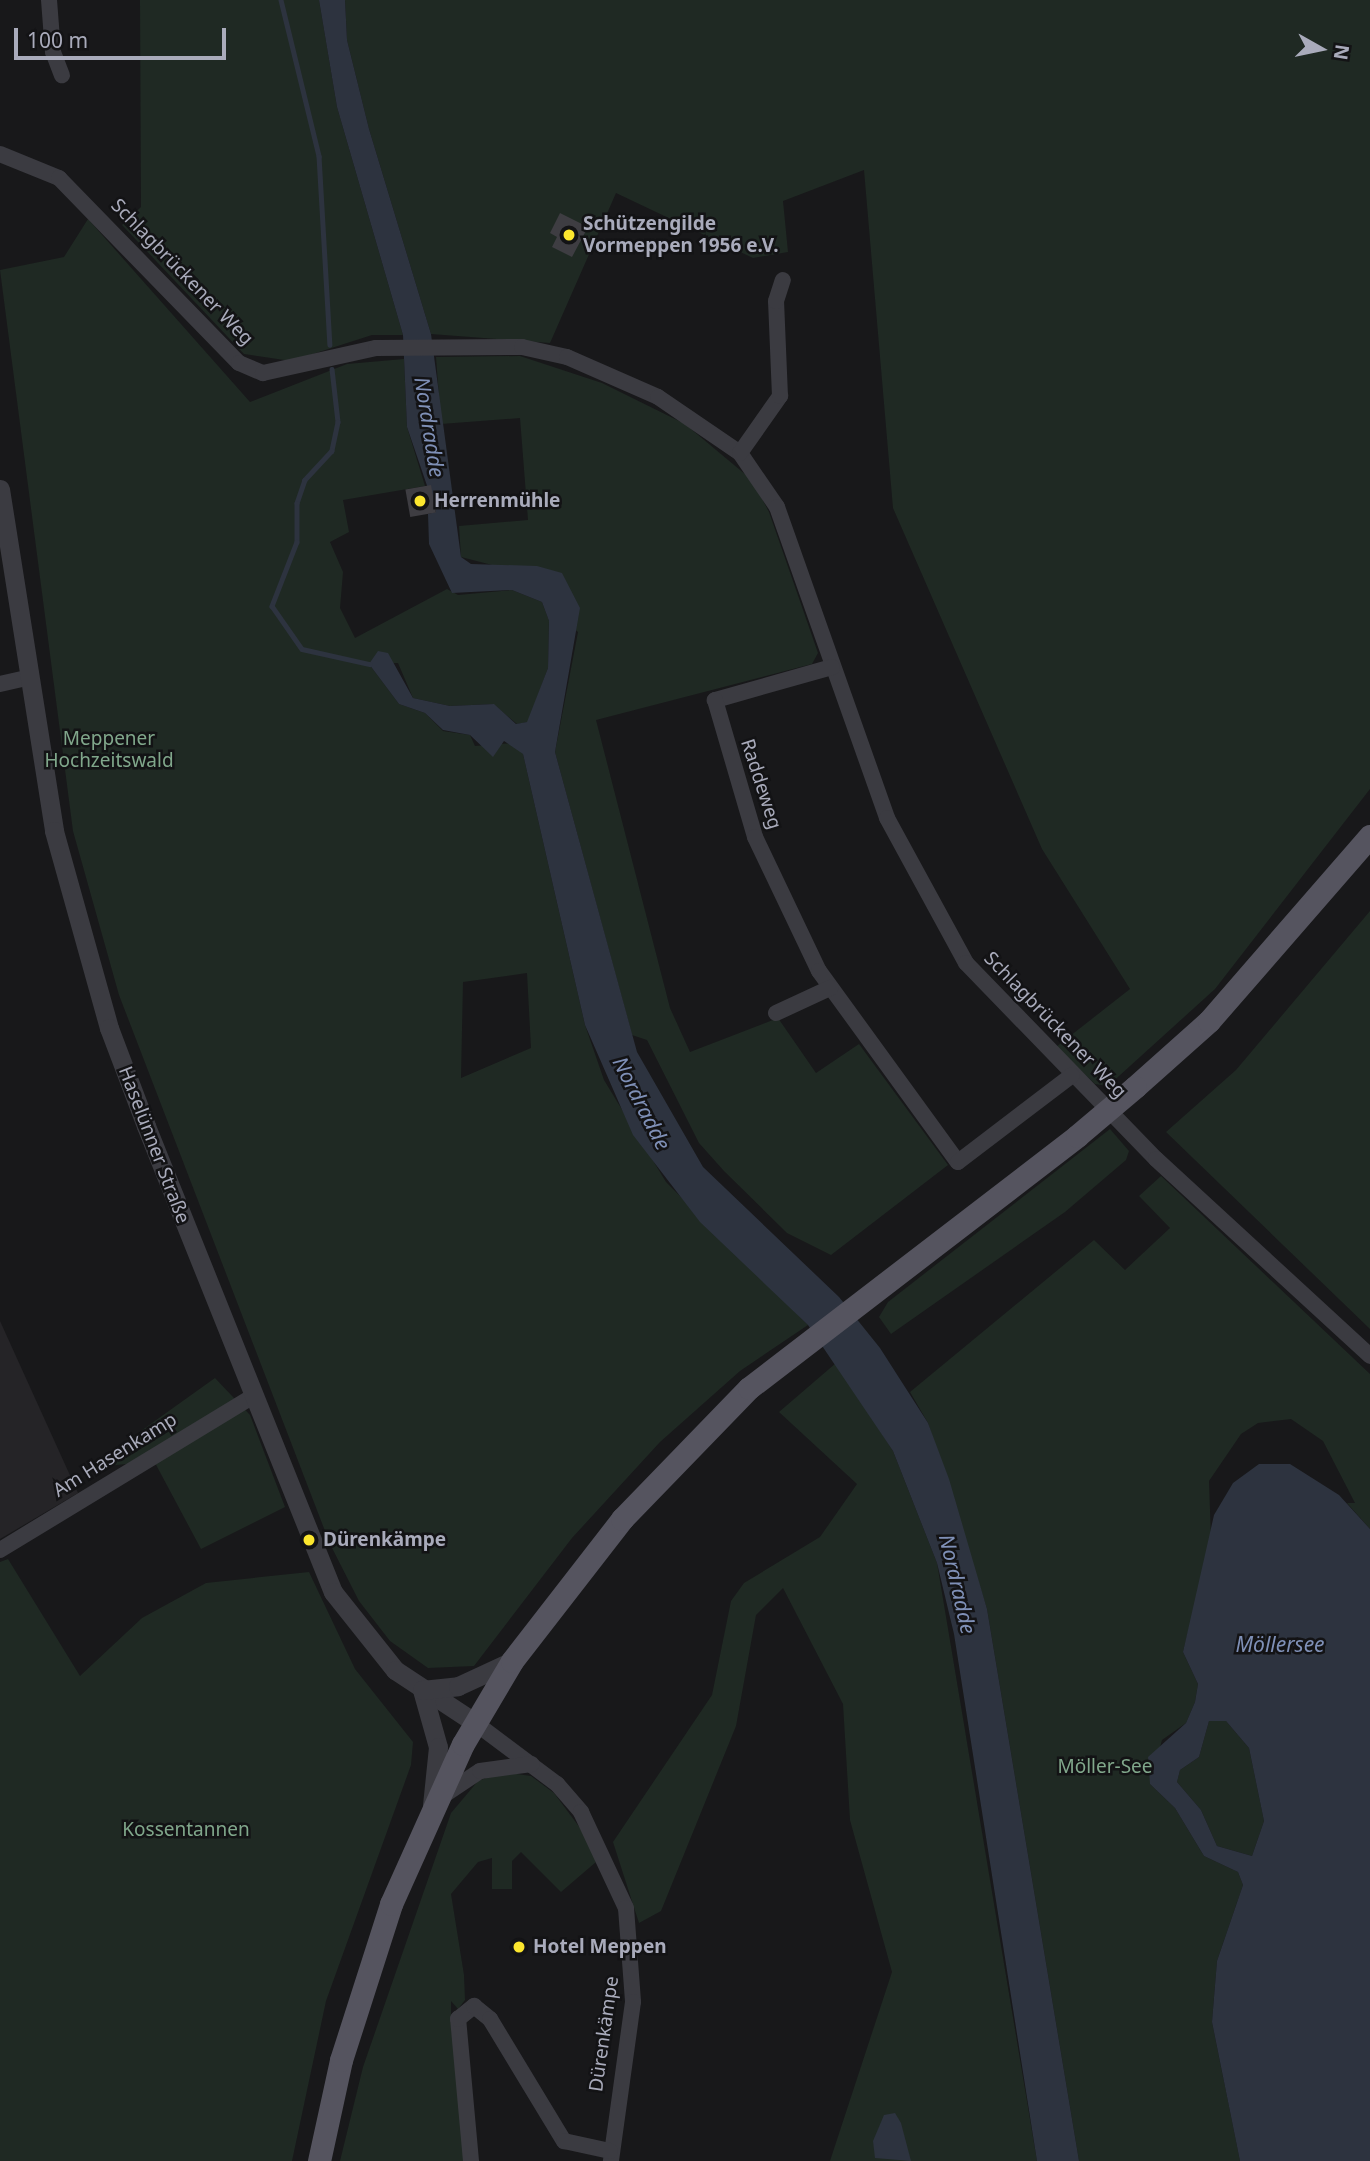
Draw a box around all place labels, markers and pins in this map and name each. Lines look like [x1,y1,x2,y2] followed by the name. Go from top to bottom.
[583,213,779,257] place label: Schützengilde Vormeppen 1956 e.V.
[561,227,577,243] marker: Schützengilde Vormeppen 1956 e.V.
[434,490,560,512] place label: Herrenmühle
[412,493,428,509] marker: Herrenmühle
[323,1529,446,1551] place label: Dürenkämpe
[301,1532,317,1548] marker: Dürenkämpe
[533,1936,667,1958] place label: Hotel Meppen
[511,1939,527,1955] marker: Hotel Meppen

